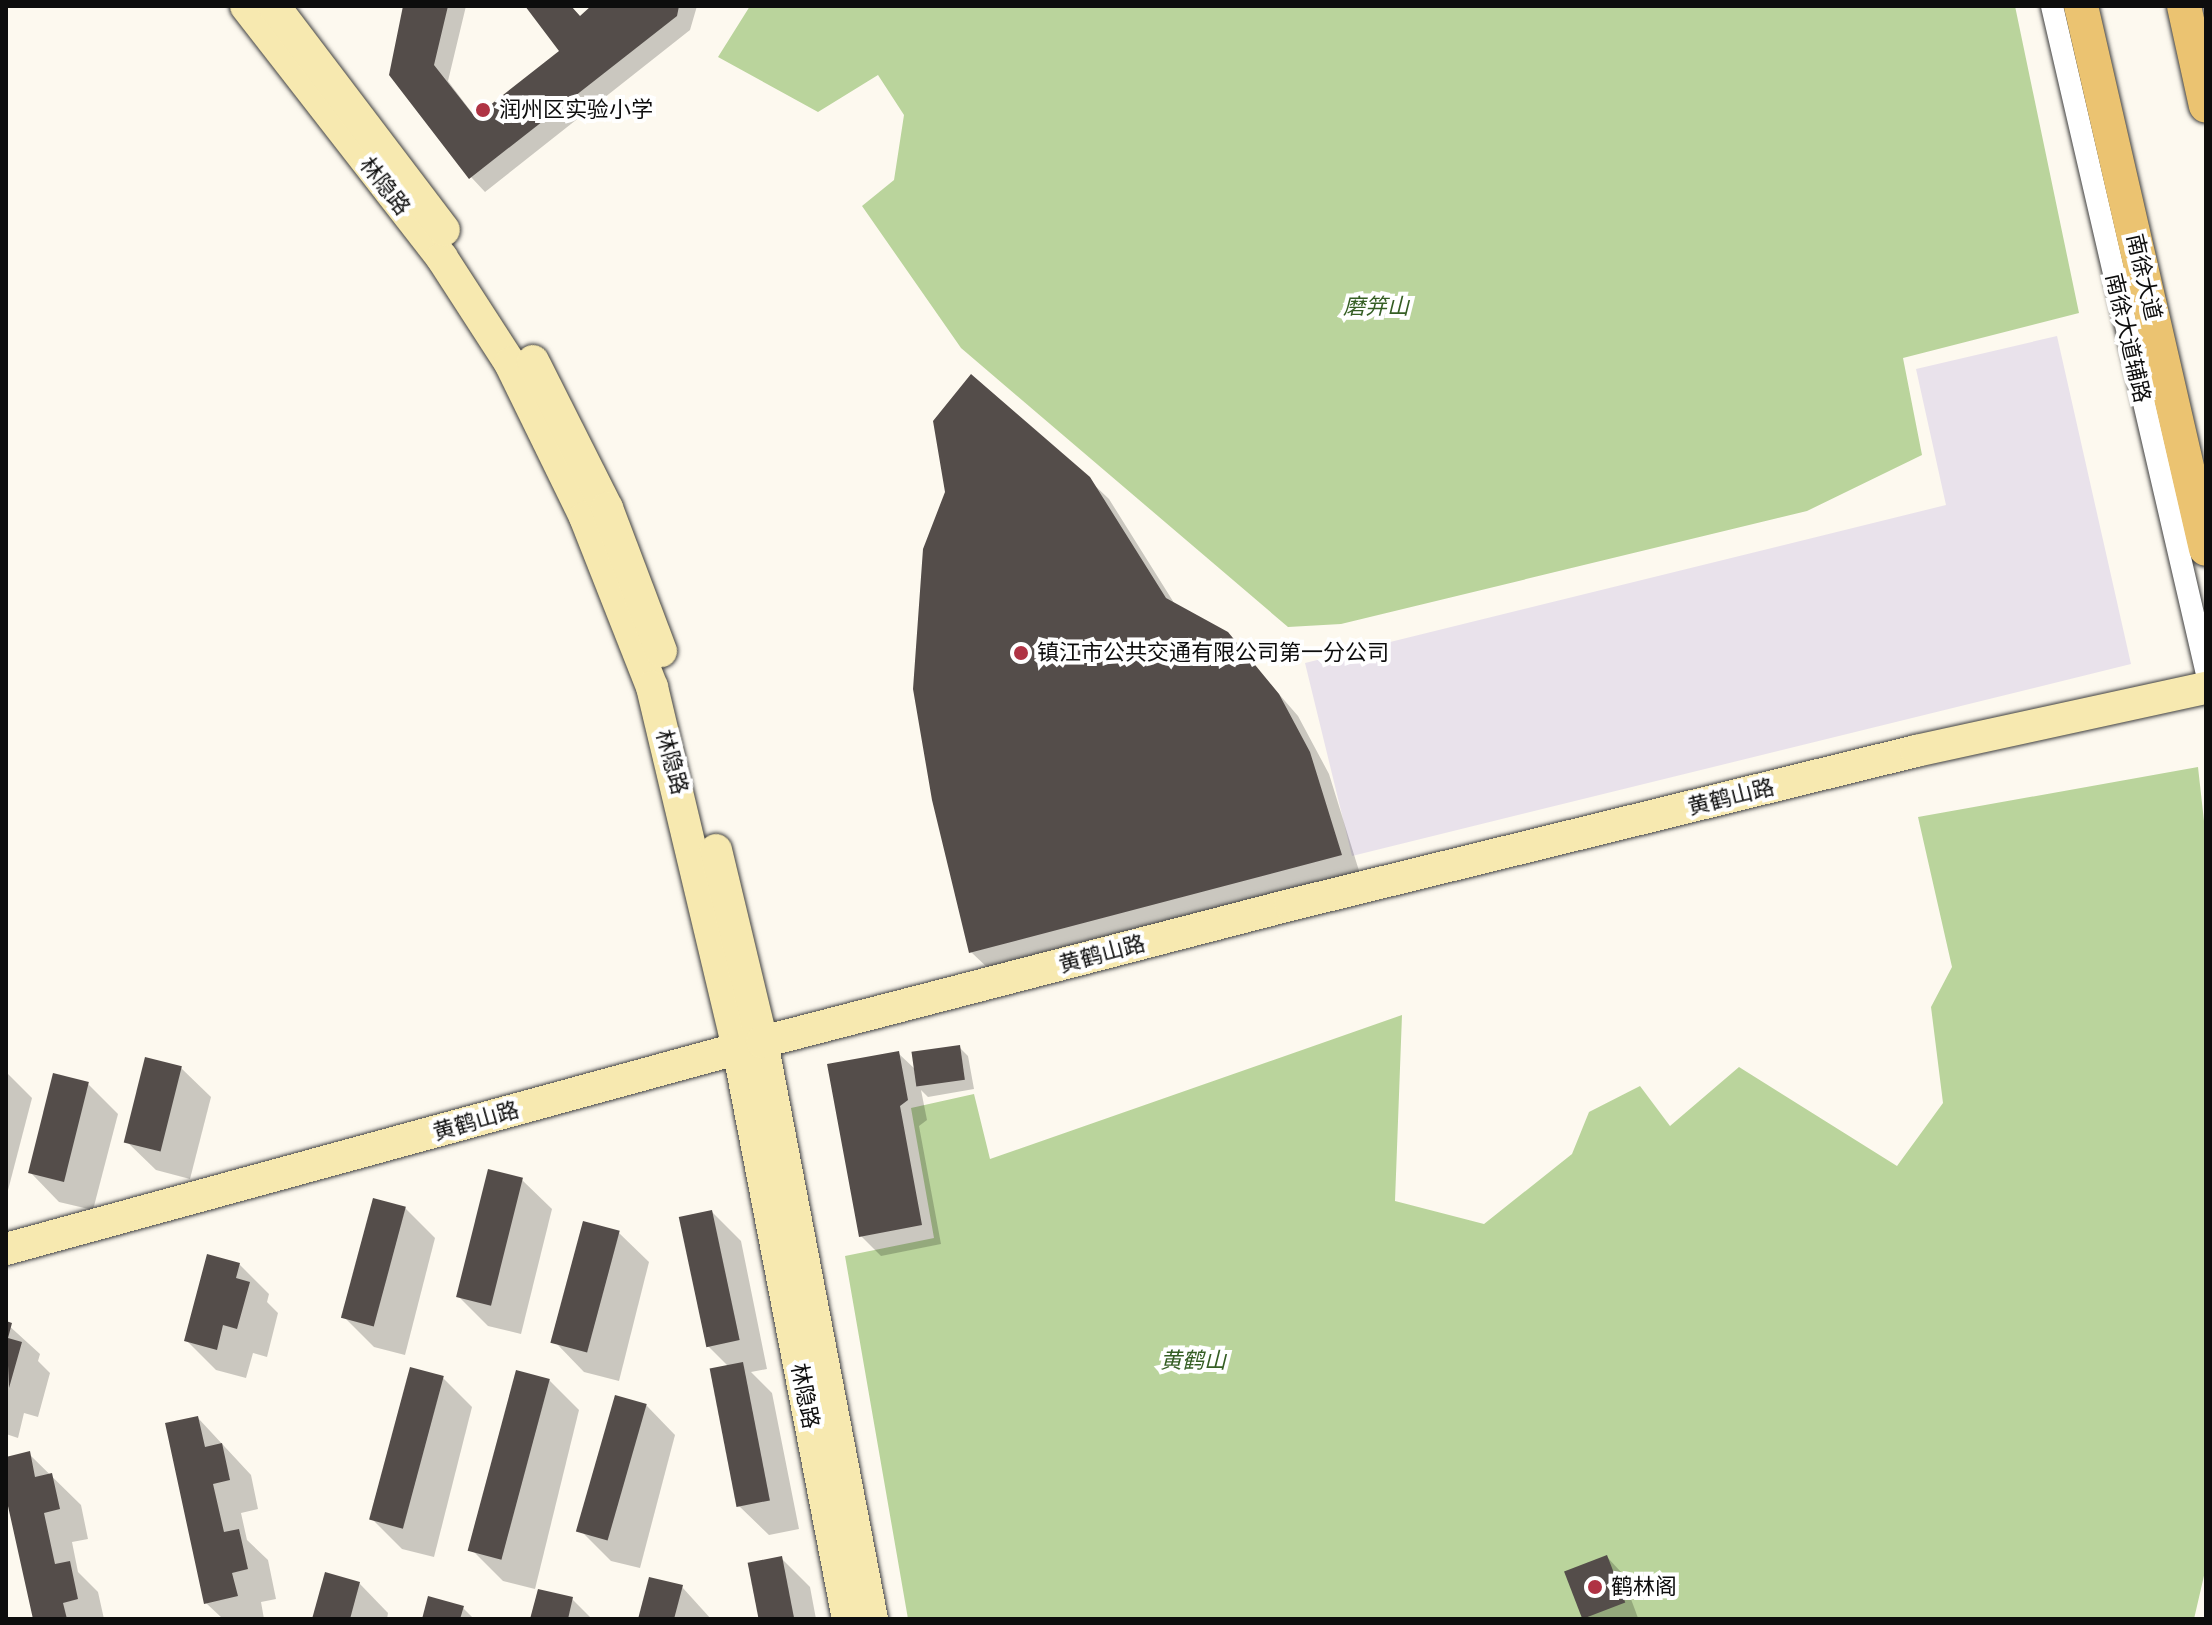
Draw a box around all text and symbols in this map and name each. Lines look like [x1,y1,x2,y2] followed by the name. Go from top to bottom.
[499,97,653,123] place label: 润州区实验小学
[474,101,492,119] marker: 润州区实验小学
[354,152,416,220] street label: 林隐路
[2121,231,2167,323] street label: 南徐大道
[2100,271,2156,405] street label: 南徐大道辅路
[1343,294,1409,320] park label: 磨笄山
[1037,640,1389,666] place label: 镇江市公共交通有限公司第一分公司
[1012,644,1030,662] marker: 镇江市公共交通有限公司第一分公司
[651,727,693,797] street label: 林隐路
[1685,774,1777,820] street label: 黄鹤山路
[1056,930,1148,978] street label: 黄鹤山路
[430,1096,522,1146] street label: 黄鹤山路
[1160,1348,1226,1374] park label: 黄鹤山
[786,1361,824,1431] street label: 林隐路
[1611,1574,1677,1600] place label: 鹤林阁
[1586,1578,1604,1596] marker: 鹤林阁

